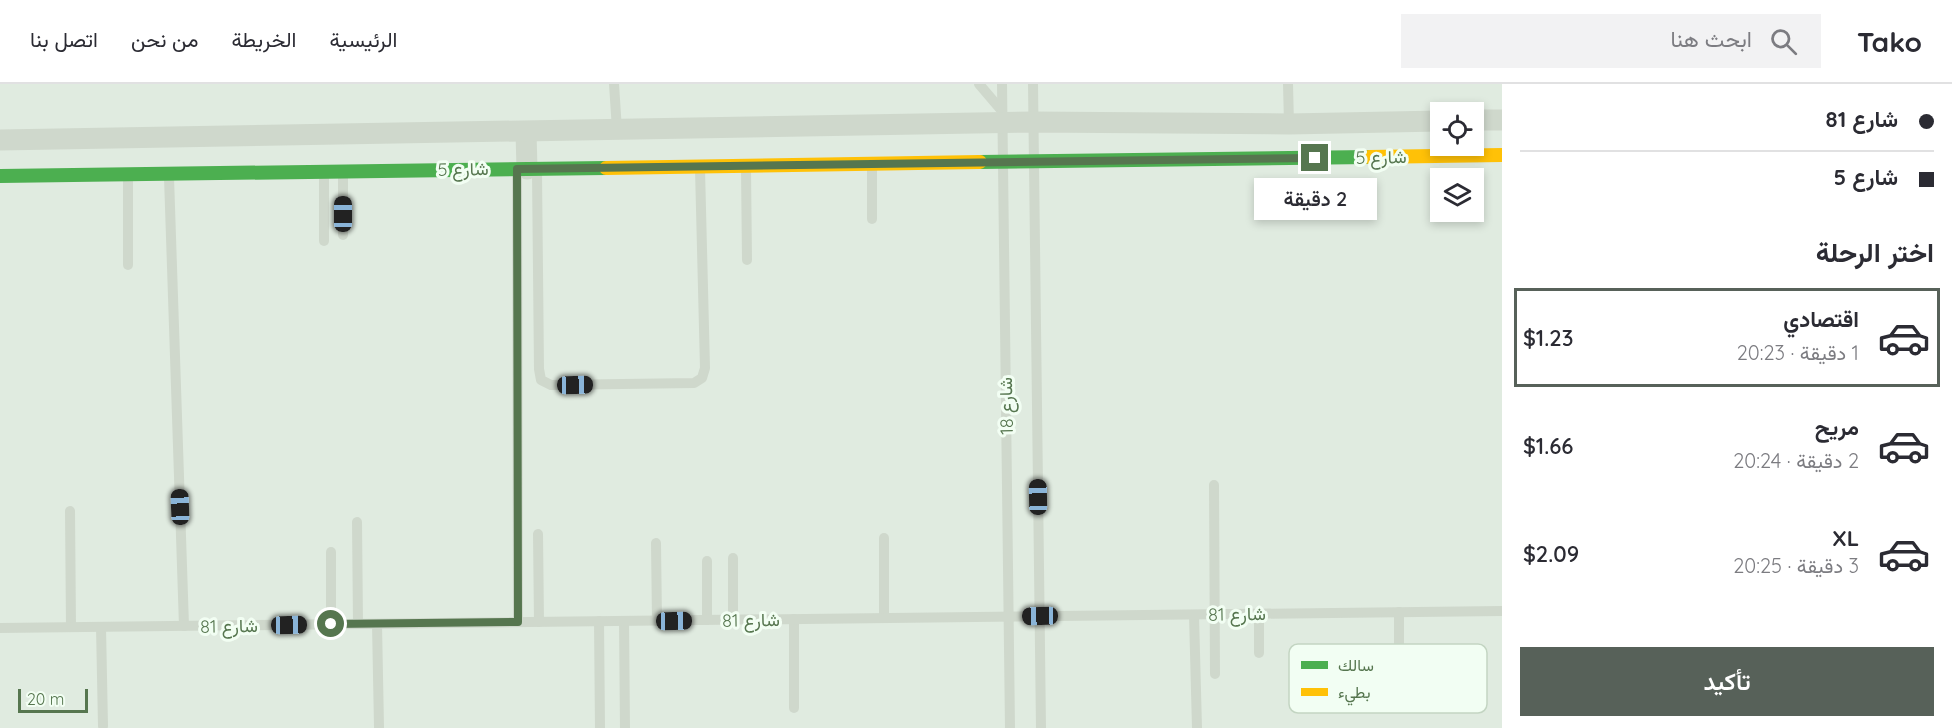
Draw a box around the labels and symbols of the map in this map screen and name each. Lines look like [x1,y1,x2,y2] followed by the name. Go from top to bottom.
[1301,144,1328,171] route end
[1355,145,1407,170] street label: شارع 5
[437,157,489,182] street label: شارع 5
[1254,179,1376,221] callout: 2 دقيقة
[334,196,352,232] car
[557,376,593,394] car
[994,377,1019,435] street label: شارع 18
[1029,479,1047,515] car
[170,489,190,525] car
[1208,602,1266,627] street label: شارع 81
[1022,607,1058,625] car
[722,608,780,633] street label: شارع 81
[317,610,344,637] route start
[656,612,692,630] car
[200,614,258,639] street label: شارع 81
[271,616,307,634] car
[1289,644,1487,713] legend
[1338,655,1374,675] text: سالك
[1338,682,1370,706] text: بطيء
[18,686,88,714] scale bar

